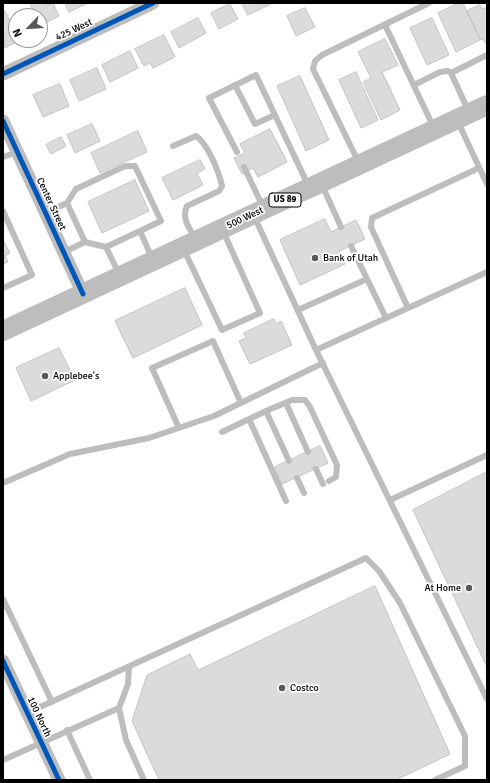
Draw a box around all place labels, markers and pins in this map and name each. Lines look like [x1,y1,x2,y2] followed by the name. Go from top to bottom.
[323,252,378,264] place label: Bank of Utah
[310,253,320,263] marker: Bank of Utah
[53,370,99,382] place label: Applebee's
[40,371,50,381] marker: Applebee's
[424,582,461,594] place label: At Home
[464,583,474,593] marker: At Home
[290,682,319,694] place label: Costco
[277,683,287,693] marker: Costco

